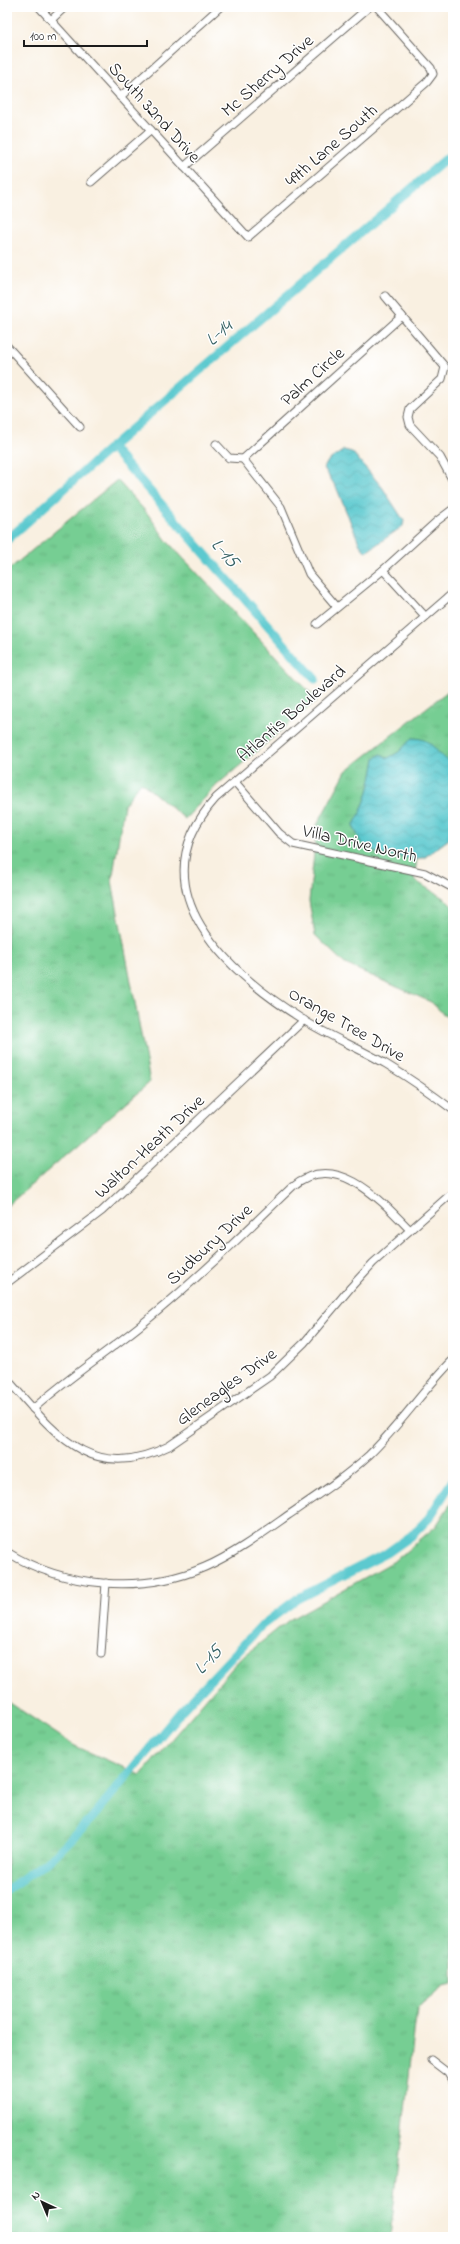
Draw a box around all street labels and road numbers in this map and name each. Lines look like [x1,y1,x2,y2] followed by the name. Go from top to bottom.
[216,28,321,124] street label: Mc Sherry Drive
[101,57,207,170] street label: South 32nd Drive
[280,99,384,194] street label: 49th Lane South
[276,341,352,413] street label: Palm Circle
[232,660,352,769] street label: Atlantis Boulevard
[299,819,419,871] street label: Villa Drive North
[282,982,410,1071] street label: Orange Tree Drive
[89,1089,212,1206] street label: Walton-Heath Drive
[162,1198,260,1292] street label: Sudbury Drive
[171,1342,284,1434] street label: Gleneagles Drive

